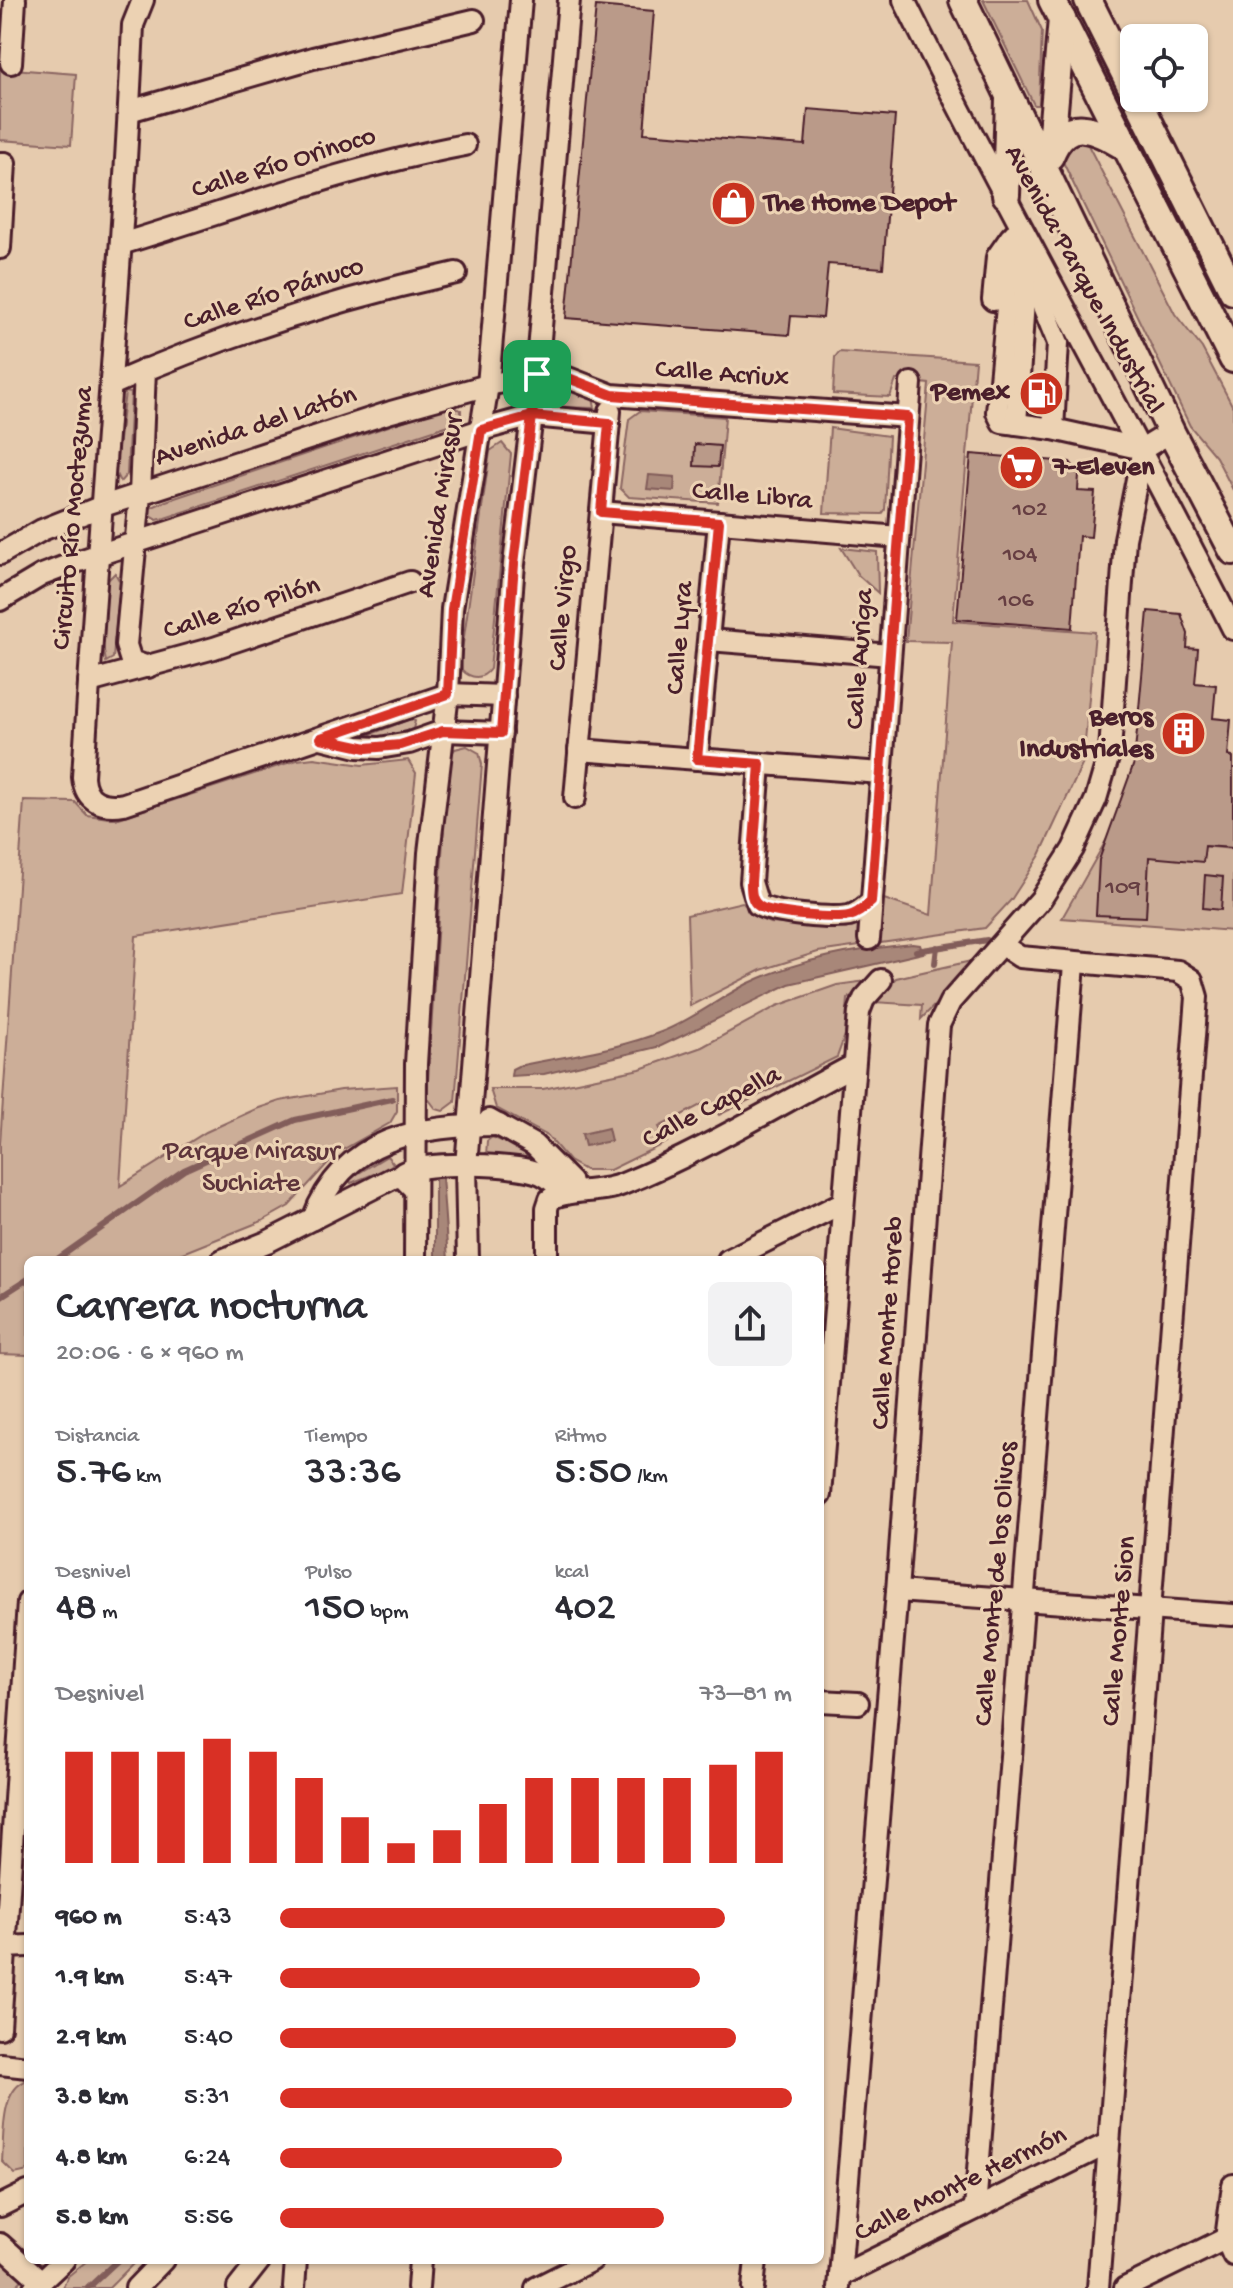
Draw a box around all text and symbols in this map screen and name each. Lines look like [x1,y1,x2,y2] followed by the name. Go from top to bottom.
[1120,24,1208,112] map controls
[1120,24,1208,112] button: locate
[188,120,380,208] street label: Calle Río Orinoco
[995,140,1171,420] street label: Avenida Parque Industrial
[709,180,757,228] shop icon: The Home Depot
[762,188,957,221] place label: The Home Depot
[180,250,368,340] street label: Calle Río Pánuco
[503,340,571,408] pin
[515,352,559,396] icon: arrive
[654,354,790,396] street label: Calle Acriux
[1017,369,1065,417] fuel station icon: Pemex
[929,377,1010,410] place label: Pemex
[151,379,362,475] street label: Avenida del Latón
[46,383,102,651] street label: Circuito Río Moctezuma
[410,410,472,600] street label: Avenida Mirasur
[998,444,1046,492] supermarket icon: 7-Eleven
[1051,452,1155,485] place label: 7-Eleven
[690,475,815,519] street label: Calle Libra
[1011,496,1048,525] house number: 102
[1002,541,1038,570] house number: 104
[542,544,586,672] street label: Calle Virgo
[160,569,325,648] street label: Calle Río Pilón
[660,579,703,696] street label: Calle Lyra
[840,586,882,731] street label: Calle Auriga
[997,587,1035,616] house number: 106
[1019,702,1155,767] place label: Beros Industriales
[1160,710,1208,758] building icon: Beros Industriales
[1104,874,1141,903] house number: 109
[637,1058,788,1157] street label: Calle Capella
[162,1136,341,1201] park label: Parque Mirasur Suchiate
[865,1215,913,1431] street label: Calle Monte Horeb
[708,1282,792,1366] button: share
[56,1283,367,1335] text: Carrera nocturna
[56,1339,244,1370] text: 20:06 · 6 × 960 m
[56,1424,139,1450] text: Distancia
[305,1424,368,1450] text: Tiempo
[555,1424,607,1450] text: Ritmo
[968,1440,1026,1728] street label: Calle Monte de los Olivos
[56,1450,131,1497] text: 5.76
[305,1450,400,1497] text: 33:36
[555,1450,632,1497] text: 5:50
[131,1464,161,1490] text: km
[632,1464,668,1490] text: /km
[1095,1534,1145,1727] street label: Calle Monte Sion
[56,1560,131,1586] text: Desnivel
[305,1560,352,1586] text: Pulso
[555,1560,589,1586] text: kcal
[56,1586,97,1633] text: 48
[305,1586,365,1633] text: 150
[555,1586,616,1633] text: 402
[97,1600,118,1626] text: m
[365,1600,409,1626] text: bpm
[56,1680,145,1711] text: Desnivel
[700,1680,792,1711] text: 73–81 m
[56,1903,122,1934] text: 960 m
[184,1903,232,1934] text: 5:43
[56,1963,124,1994] text: 1.9 km
[184,1963,232,1994] text: 5:47
[56,2023,126,2054] text: 2.9 km
[184,2023,233,2054] text: 5:40
[56,2083,128,2114] text: 3.8 km
[184,2083,230,2114] text: 5:31
[850,2119,1073,2251] street label: Calle Monte Hermón
[56,2143,127,2174] text: 4.8 km
[184,2143,230,2174] text: 6:24
[56,2203,128,2234] text: 5.8 km
[184,2203,233,2234] text: 5:56

